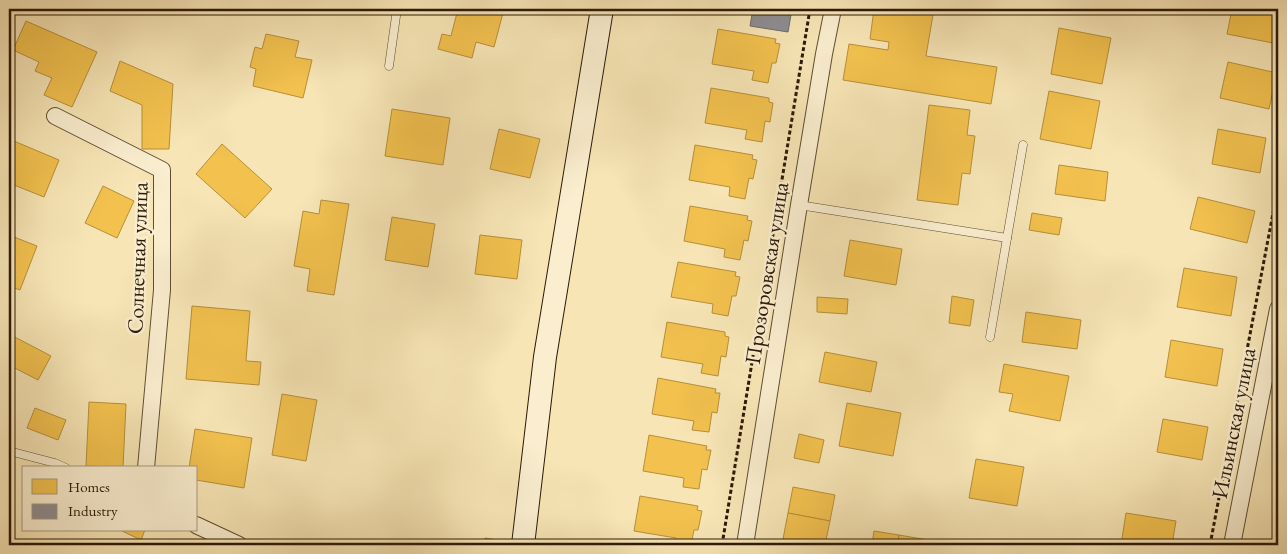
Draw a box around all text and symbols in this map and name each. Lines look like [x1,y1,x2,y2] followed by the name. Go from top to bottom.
[738,180,795,366] street label: Прозоровская улица
[120,181,155,335] street label: Солнечная улица
[1205,345,1262,501] street label: Ильинская улица
[22,466,198,532] legend
[68,477,110,496] text: Homes
[68,501,118,520] text: Industry

